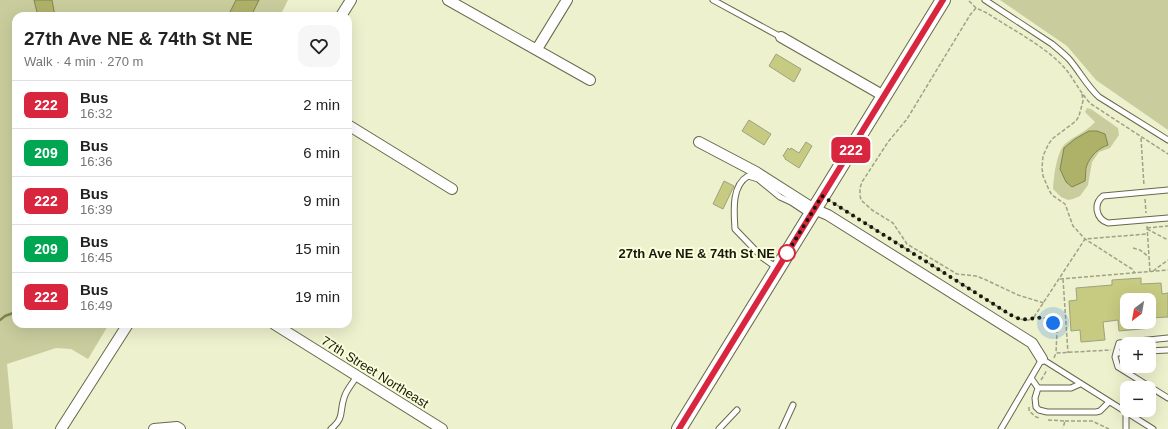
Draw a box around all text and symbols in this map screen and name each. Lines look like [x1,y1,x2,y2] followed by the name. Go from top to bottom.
[298,25,340,67] button: heart
[24,28,253,49] text: 27th Ave NE & 74th St NE
[24,54,143,69] text: Walk · 4 min · 270 m
[80,89,108,106] text: Bus
[303,96,340,113] text: 2 min
[34,97,58,113] text: 222
[80,106,113,121] text: 16:32
[80,137,108,154] text: Bus
[828,137,874,163] line badge: 222
[839,142,863,158] text: 222
[303,144,340,161] text: 6 min
[34,145,58,161] text: 209
[80,154,113,169] text: 16:36
[80,185,108,202] text: Bus
[303,192,340,209] text: 9 min
[34,193,58,209] text: 222
[80,202,113,217] text: 16:39
[80,233,108,250] text: Bus
[295,240,340,257] text: 15 min
[34,241,58,257] text: 209
[778,244,796,262] marker: 27th Ave NE & 74th St NE
[618,246,775,261] place label: 27th Ave NE & 74th St NE
[80,250,113,265] text: 16:45
[80,281,108,298] text: Bus
[295,288,340,305] text: 19 min
[34,289,58,305] text: 222
[1120,293,1156,329] north arrow
[1120,293,1156,417] map controls
[80,298,113,313] text: 16:49
[1043,313,1063,333] your location
[319,333,432,411] street label: 77th Street Northeast
[1120,337,1156,373] button: +
[1120,381,1156,417] button: −

